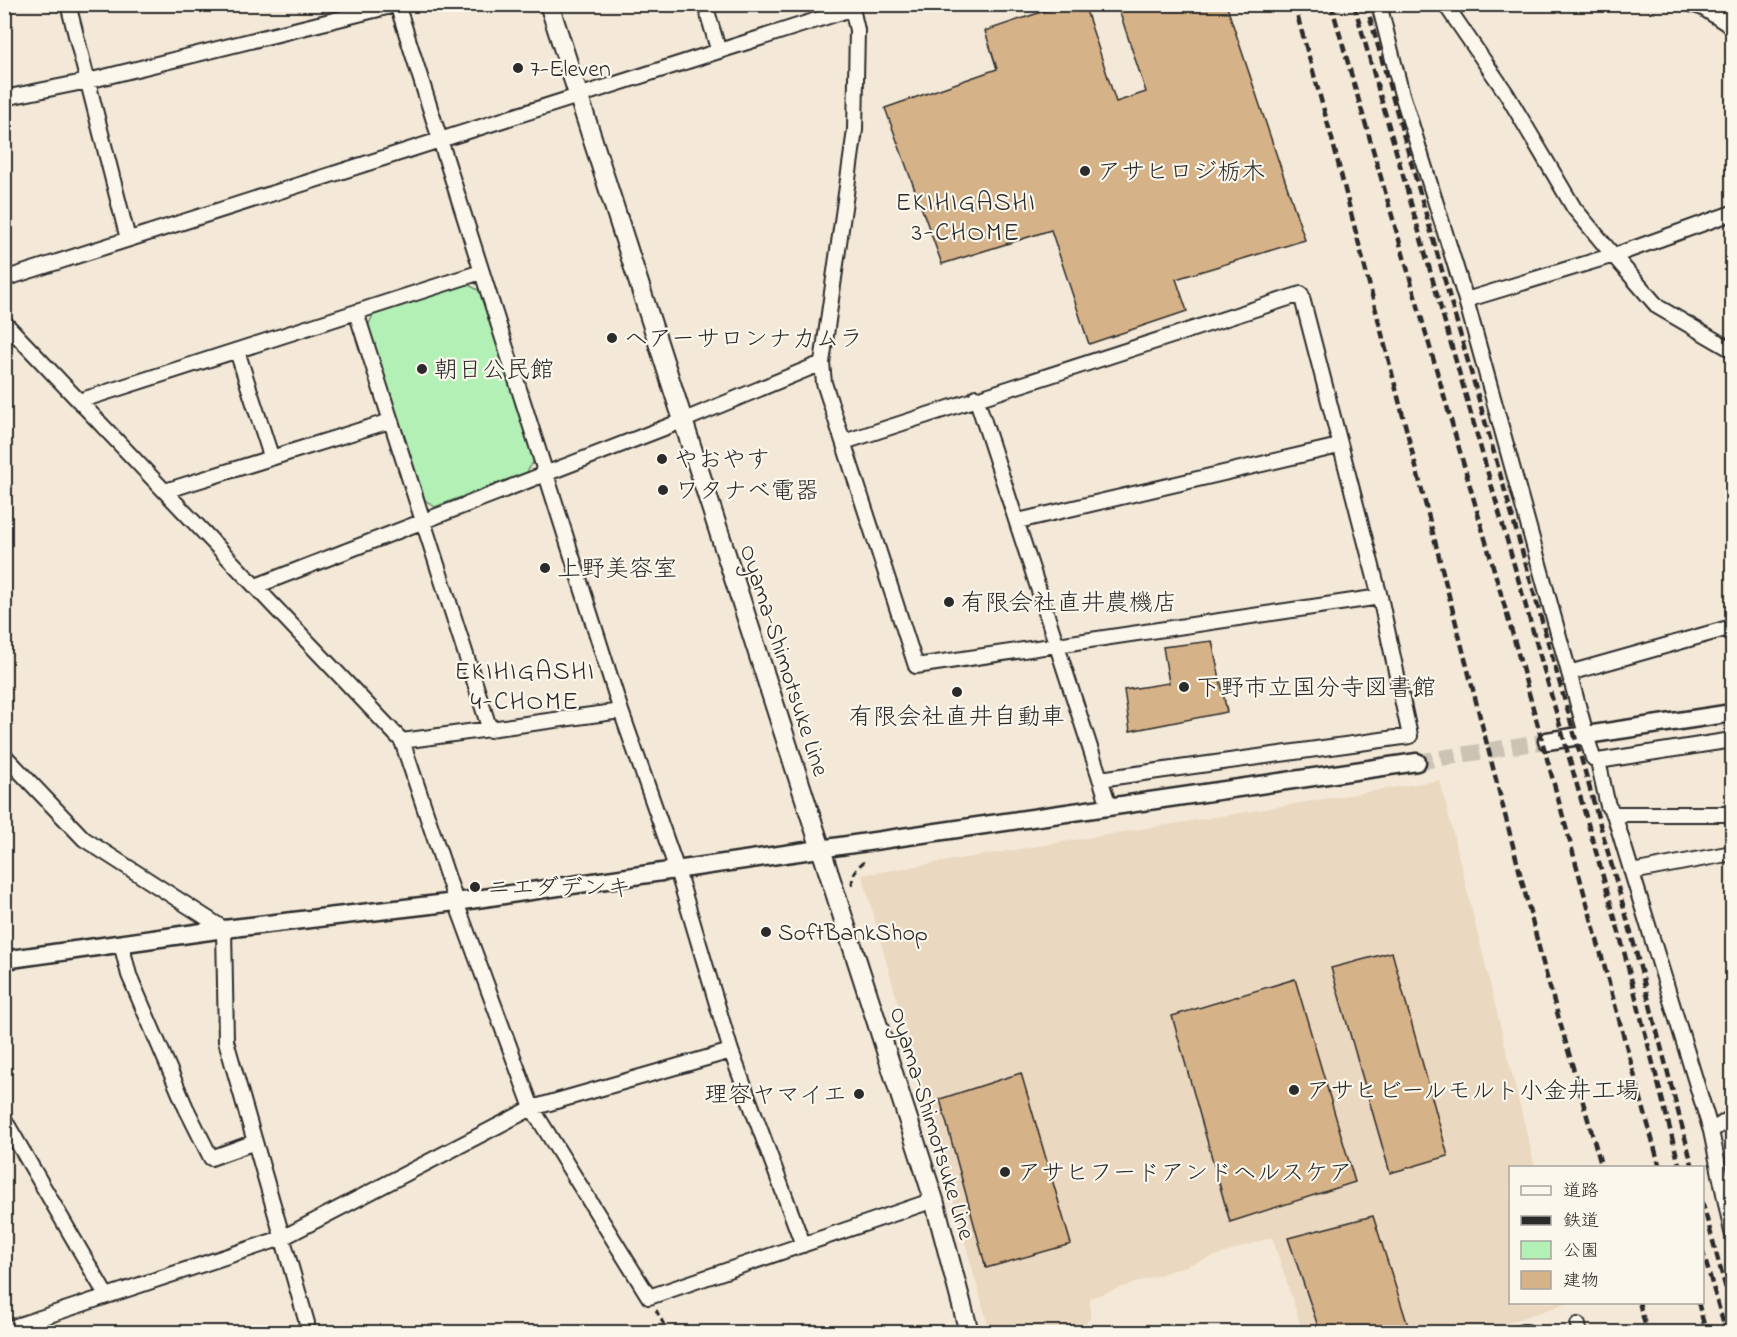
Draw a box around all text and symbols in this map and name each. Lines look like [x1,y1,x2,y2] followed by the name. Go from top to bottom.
[530,53,611,88] place label: 7-Eleven
[511,61,525,75] marker: 7-Eleven
[1097,156,1265,191] place label: アサヒロジ栃木
[1078,164,1092,178] marker: アサヒロジ栃木
[896,185,1036,253] district label: EKIHIGASHI 3-CHOME
[624,323,863,358] place label: ヘアーサロンナカムラ
[605,331,619,345] marker: ヘアーサロンナカムラ
[434,354,554,389] place label: 朝日公民館
[415,362,429,376] marker: 朝日公民館
[674,444,770,479] place label: やおやす
[655,452,669,466] marker: やおやす
[675,475,819,510] place label: ワタナベ電器
[656,483,670,497] marker: ワタナベ電器
[728,540,837,782] street label: Oyama-Shimotsuke Line
[557,553,677,588] place label: 上野美容室
[538,561,552,575] marker: 上野美容室
[961,587,1177,622] place label: 有限会社直井農機店
[942,595,956,609] marker: 有限会社直井農機店
[455,654,595,722] district label: EKIHIGASHI 4-CHOME
[1196,672,1436,707] place label: 下野市立国分寺図書館
[1177,680,1191,694] marker: 下野市立国分寺図書館
[950,685,964,699] marker: 有限会社直井自動車
[849,701,1065,736] place label: 有限会社直井自動車
[487,872,631,907] place label: ニエダデンキ
[468,880,482,894] marker: ニエダデンキ
[778,917,928,952] place label: SoftBankShop
[759,925,773,939] marker: SoftBankShop
[878,1003,983,1245] street label: Oyama-Shimotsuke Line
[1306,1075,1639,1110] place label: アサヒビールモルト小金井工場
[704,1079,847,1114] place label: 理容ヤマイエ
[1287,1083,1301,1097] marker: アサヒビールモルト小金井工場
[852,1087,866,1101] marker: 理容ヤマイエ
[1017,1157,1353,1192] place label: アサヒフードアンドヘルスケア
[998,1165,1012,1179] marker: アサヒフードアンドヘルスケア
[1509,1166,1704,1304] legend
[1563,1179,1599,1205] text: 道路
[1563,1209,1599,1235] text: 鉄道
[1563,1239,1599,1265] text: 公園
[1563,1269,1599,1295] text: 建物

